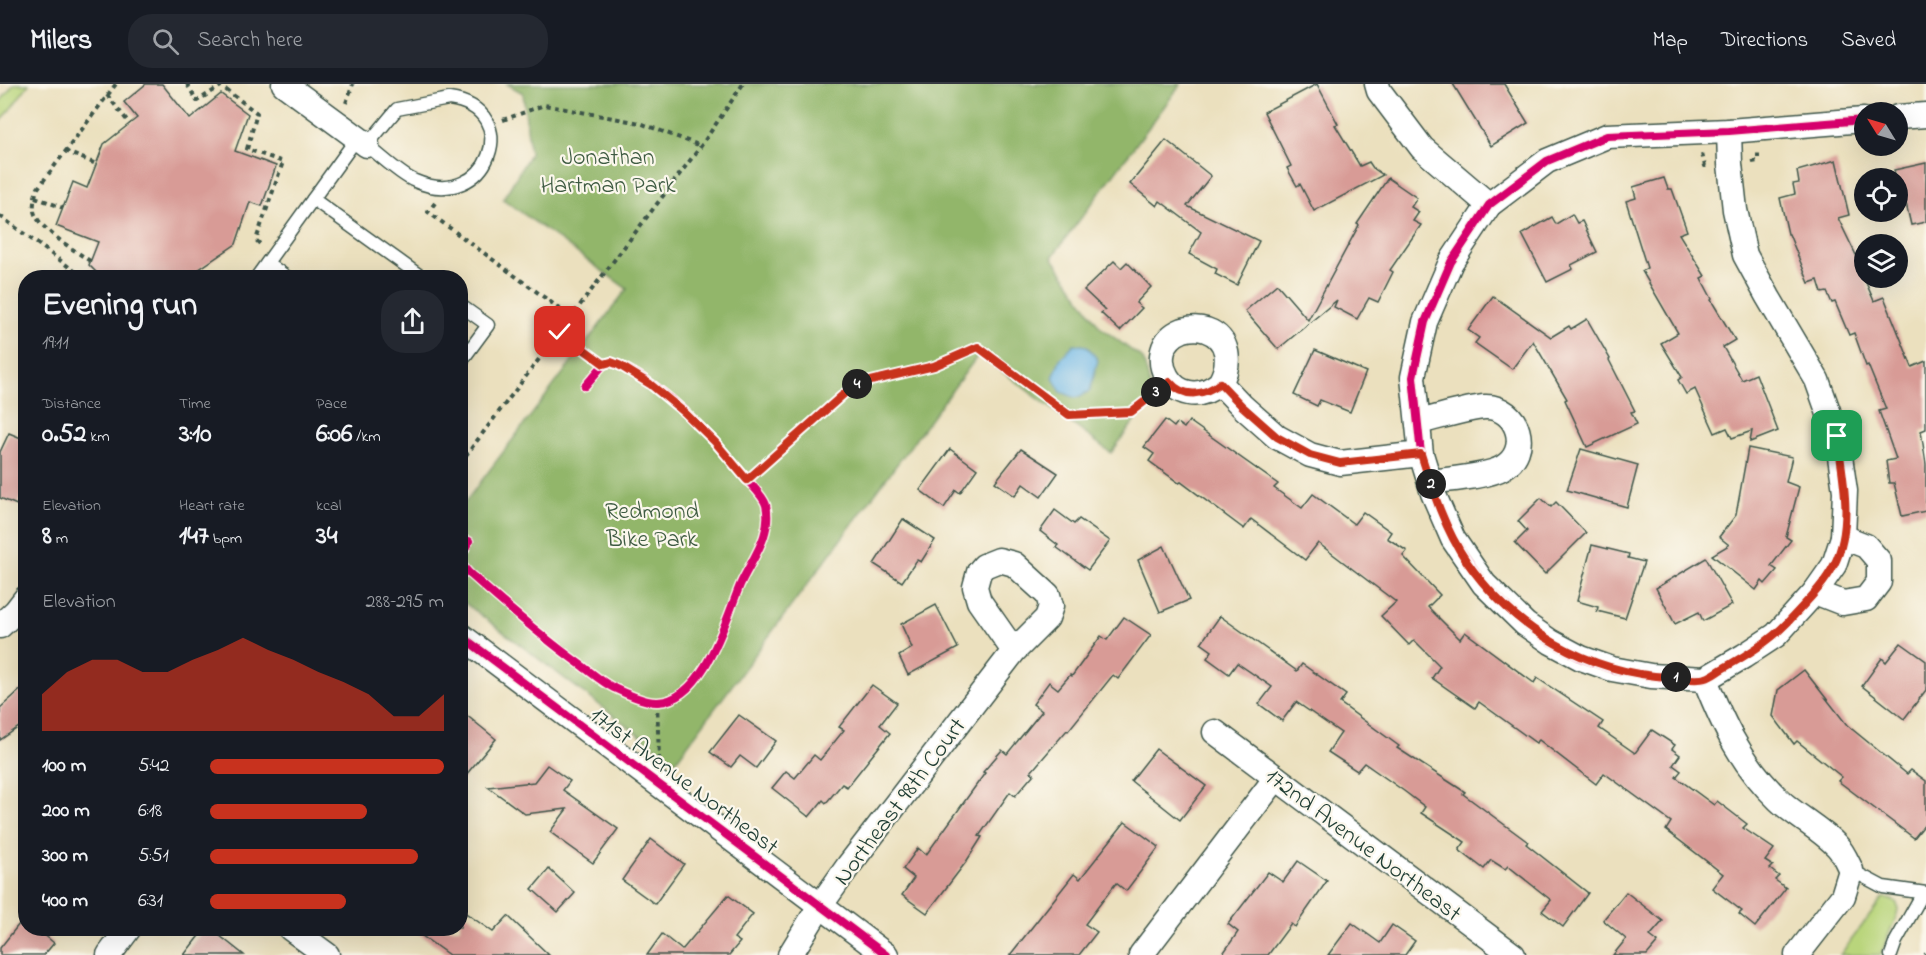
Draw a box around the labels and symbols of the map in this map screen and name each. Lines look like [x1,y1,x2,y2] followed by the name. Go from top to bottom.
[1854,102,1908,156] north arrow
[540,141,676,204] park label: Jonathan Hartman Park
[534,306,585,357] pin
[842,369,872,399] pin: 4
[1141,377,1171,407] pin: 3
[1811,410,1862,461] pin
[1416,469,1446,499] pin: 2
[605,495,699,558] park label: Redmond Bike Park
[1661,662,1691,692] pin: 1
[582,699,785,865] street label: 171st Avenue Northeast
[826,711,976,894] street label: Northeast 98th Court
[1257,760,1468,932] street label: 172nd Avenue Northeast

